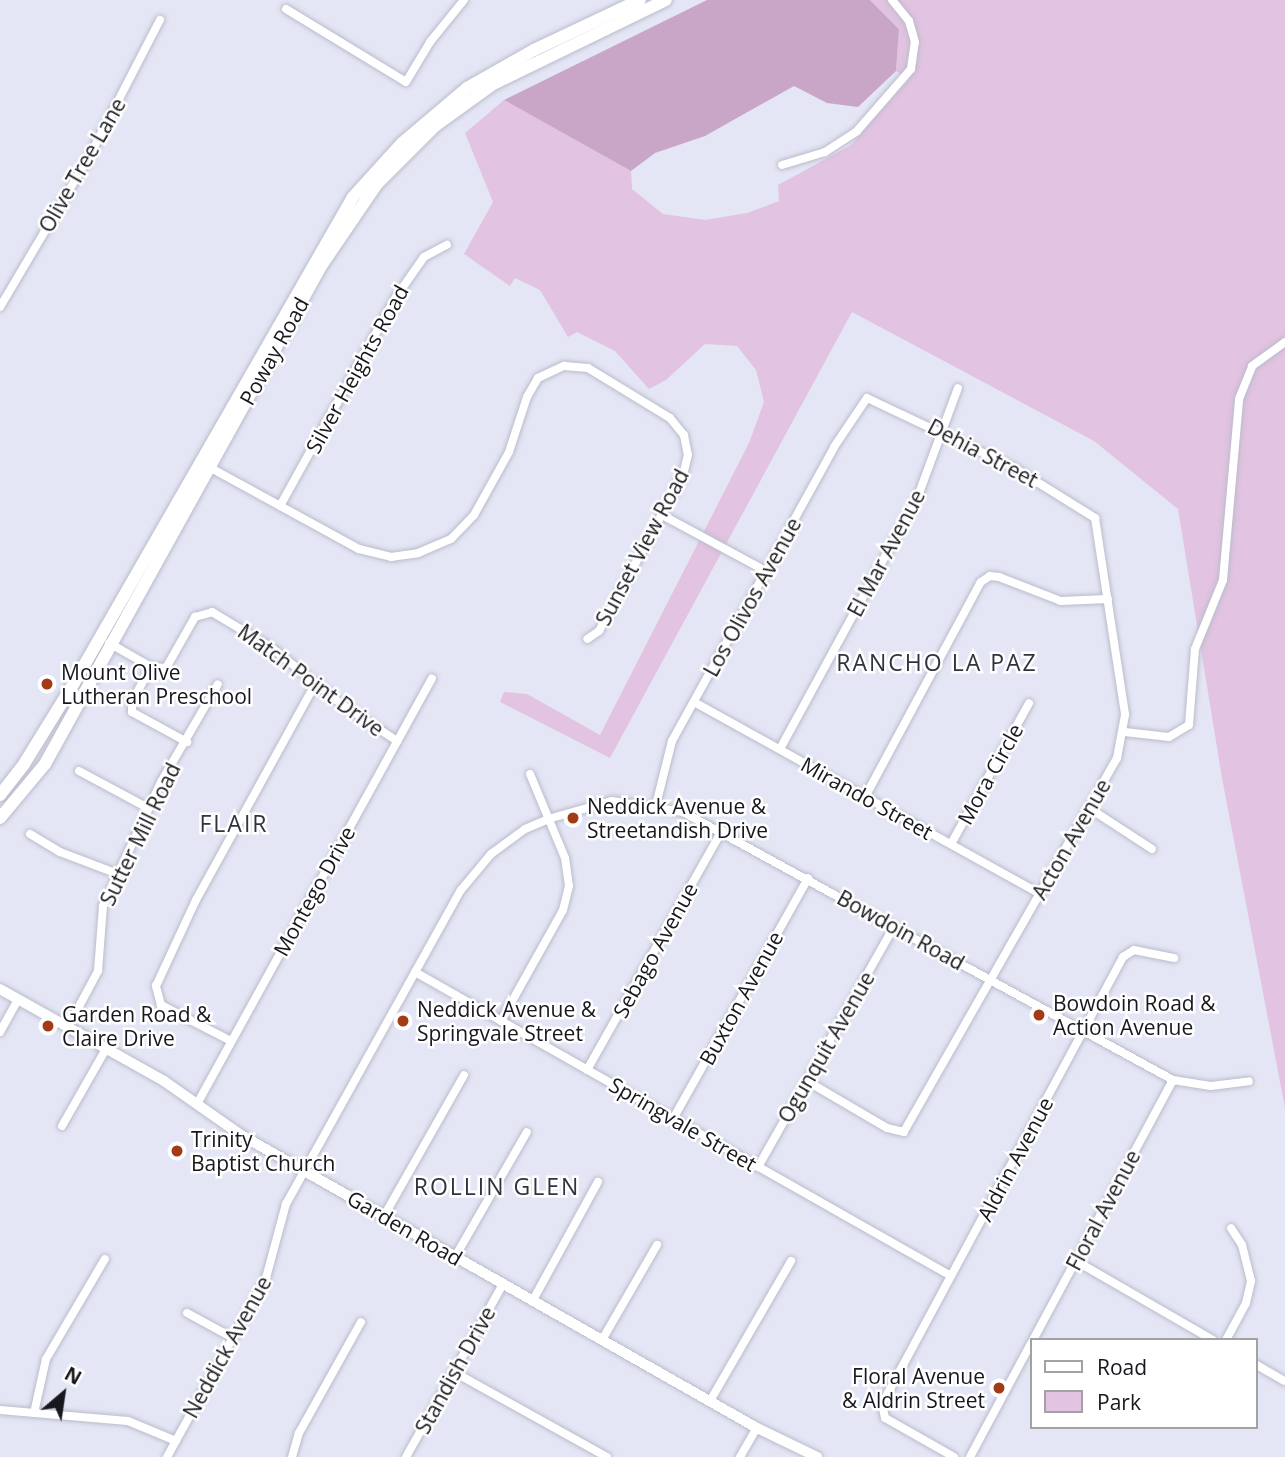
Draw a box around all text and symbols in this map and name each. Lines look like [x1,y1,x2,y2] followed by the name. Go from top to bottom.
[33,93,131,237] street label: Olive Tree Lane
[300,281,414,457] street label: Silver Heights Road
[234,293,314,409] street label: Poway Road
[924,413,1042,493] street label: Dehia Street
[590,465,694,629] street label: Sunset View Road
[842,485,930,621] street label: El Mar Avenue
[698,513,806,681] street label: Los Olivos Avenue
[233,619,389,741] street label: Match Point Drive
[838,648,1036,676] district label: RANCHO LA PAZ
[61,659,252,709] place label: Mount Olive Lutheran Preschool
[39,676,55,692] marker: Mount Olive Lutheran Preschool
[952,719,1028,829] street label: Mora Circle
[797,751,937,845] street label: Mirando Street
[95,759,185,909] street label: Sutter Mill Road
[1026,774,1116,904] street label: Acton Avenue
[587,793,768,843] place label: Neddick Avenue & Streetandish Drive
[200,809,268,837] district label: FLAIR
[565,810,581,826] marker: Neddick Avenue & Streetandish Drive
[268,822,360,960] street label: Montego Drive
[608,878,702,1022] street label: Sebago Avenue
[833,885,969,975] street label: Bowdoin Road
[694,927,788,1069] street label: Buxton Avenue
[772,967,880,1127] street label: Ogunquit Avenue
[1053,990,1215,1040] place label: Bowdoin Road & Action Avenue
[417,996,596,1046] place label: Neddick Avenue & Springvale Street
[62,1001,211,1051] place label: Garden Road & Claire Drive
[1031,1007,1047,1023] marker: Bowdoin Road & Action Avenue
[395,1013,411,1029] marker: Neddick Avenue & Springvale Street
[40,1018,56,1034] marker: Garden Road & Claire Drive
[605,1072,761,1176] street label: Springvale Street
[972,1093,1058,1225] street label: Aldrin Avenue
[191,1126,335,1176] place label: Trinity Baptist Church
[169,1143,185,1159] marker: Trinity Baptist Church
[1061,1145,1145,1275] street label: Floral Avenue
[415,1172,579,1200] district label: ROLLIN GLEN
[343,1185,467,1271] street label: Garden Road
[178,1272,276,1422] street label: Neddick Avenue
[410,1302,500,1438] street label: Standish Drive
[1030,1338,1257,1429] legend
[1097,1353,1147,1381] text: Road
[28,1359,98,1429] north arrow
[60,1361,86,1391] text: N
[842,1363,985,1413] place label: Floral Avenue & Aldrin Street
[991,1380,1007,1396] marker: Floral Avenue & Aldrin Street
[1097,1388,1141,1416] text: Park

